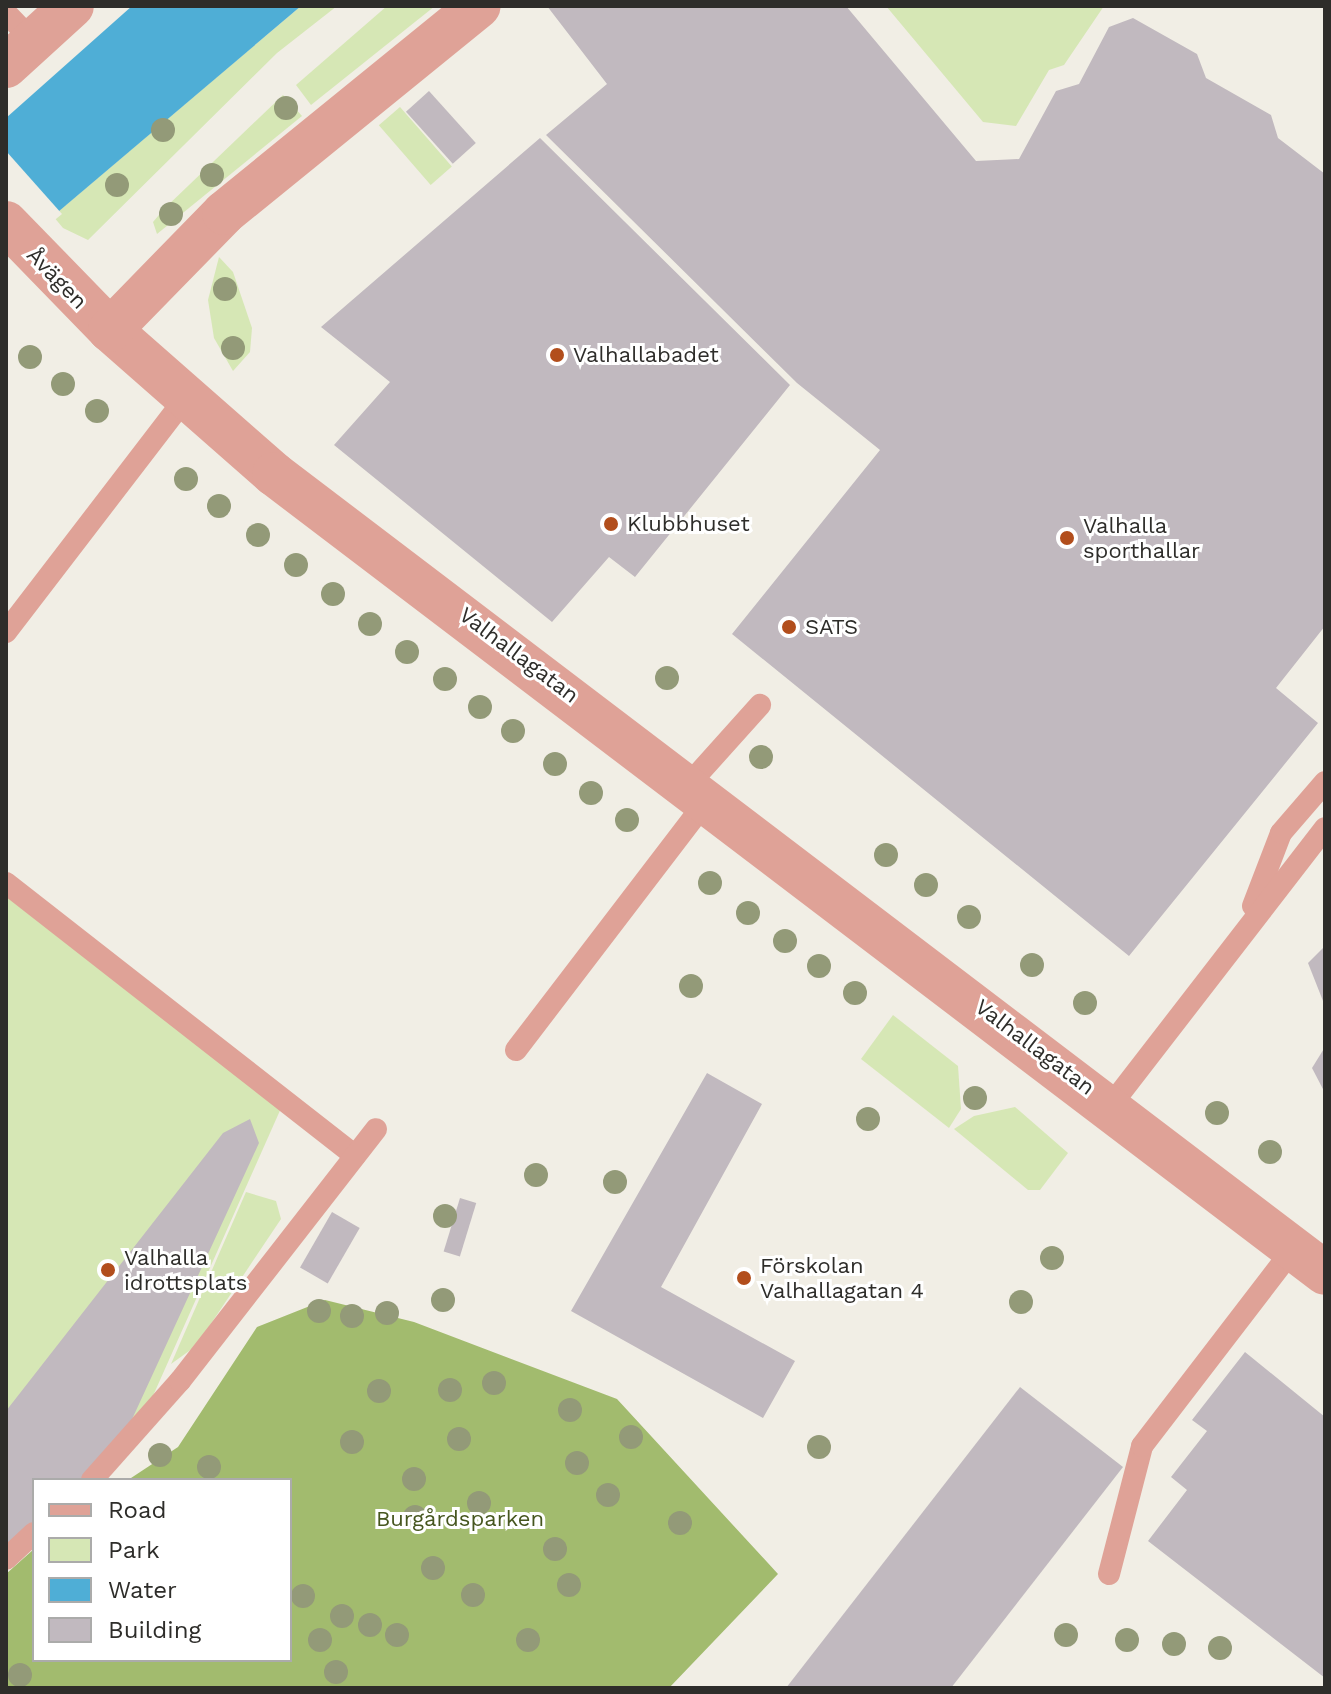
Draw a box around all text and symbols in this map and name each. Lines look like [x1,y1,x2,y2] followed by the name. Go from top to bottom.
[21,242,93,314] street label: Åvägen
[573,342,719,368] place label: Valhallabadet
[548,346,566,364] marker: Valhallabadet
[627,511,750,537] place label: Klubbhuset
[1083,512,1200,564] place label: Valhalla sporthallar
[602,515,620,533] marker: Klubbhuset
[1058,529,1076,547] marker: Valhalla sporthallar
[454,601,584,709] street label: Valhallagatan
[805,614,858,640] place label: SATS
[780,618,798,636] marker: SATS
[970,993,1100,1101] street label: Valhallagatan
[124,1244,247,1296] place label: Valhalla idrottsplats
[760,1252,924,1304] place label: Förskolan Valhallagatan 4
[99,1261,117,1279] marker: Valhalla idrottsplats
[735,1269,753,1287] marker: Förskolan Valhallagatan 4
[32,1478,292,1662] legend
[108,1496,167,1524] text: Road
[376,1506,544,1532] park label: Burgårdsparken
[108,1536,160,1564] text: Park
[108,1576,177,1604] text: Water
[108,1616,201,1644] text: Building

